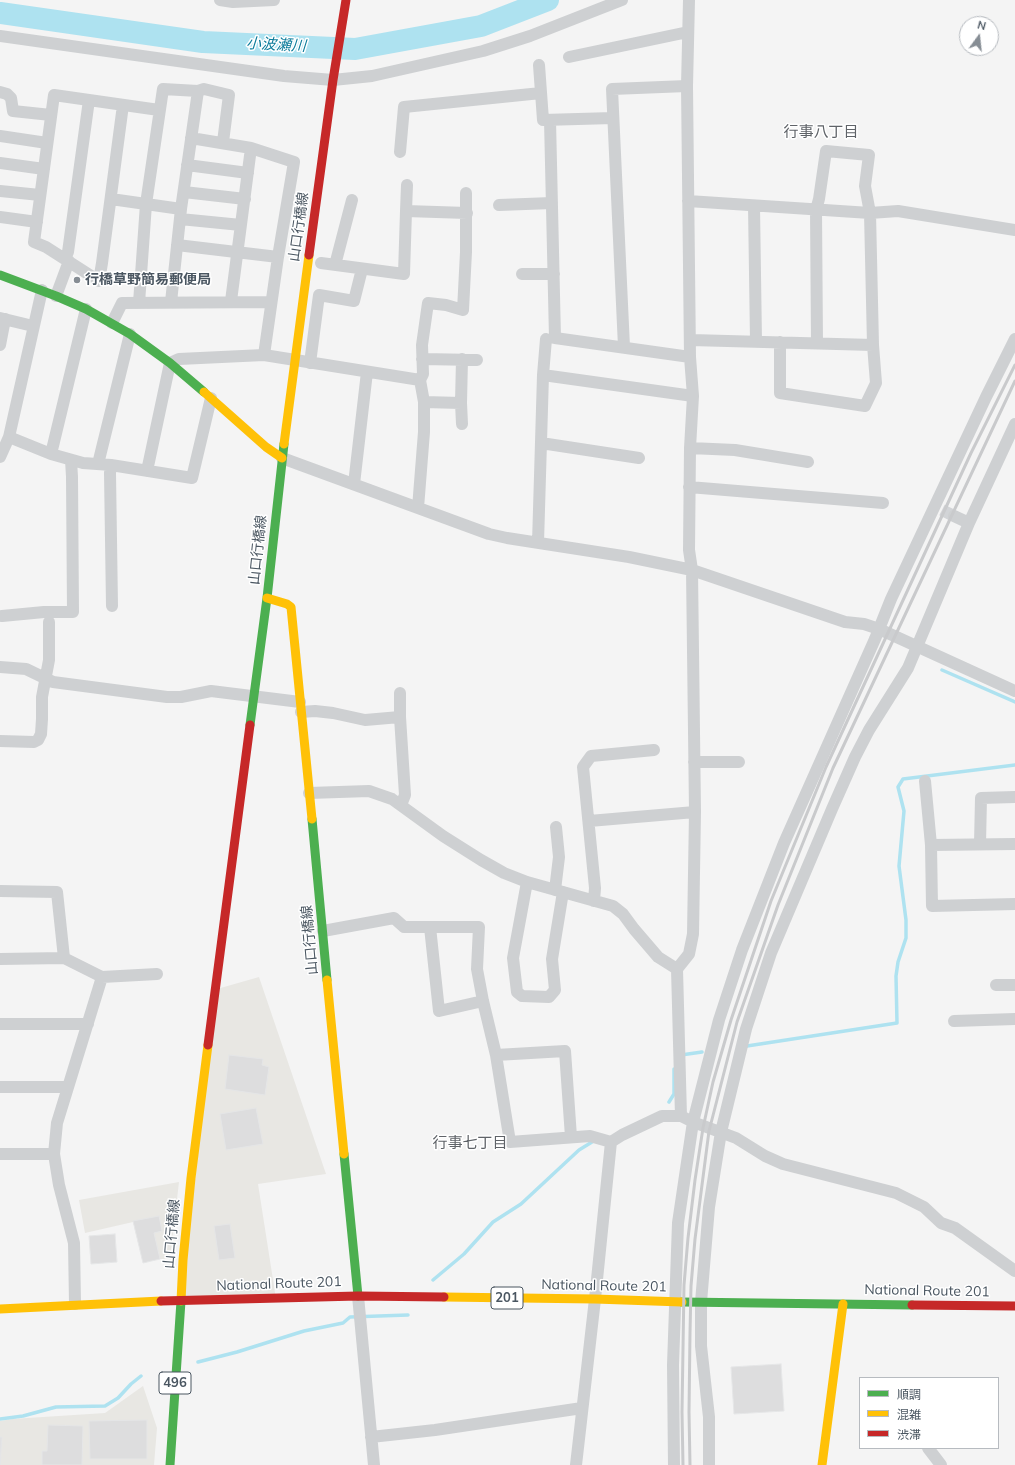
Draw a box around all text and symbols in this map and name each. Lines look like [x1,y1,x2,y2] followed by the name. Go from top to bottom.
[959,16,999,56] north arrow
[976,18,988,33] text: N
[246,34,306,56] water label: 小波瀬川
[784,123,858,141] district label: 行事八丁目
[286,191,312,263] street label: 山口行橋線
[85,272,211,288] place label: 行橋草野簡易郵便局
[72,275,82,285] marker: 行橋草野簡易郵便局
[246,514,270,586] street label: 山口行橋線
[299,904,321,976] street label: 山口行橋線
[433,1134,507,1152] district label: 行事七丁目
[161,1198,183,1270] street label: 山口行橋線
[216,1273,342,1295] street label: National Route 201
[541,1277,667,1295] street label: National Route 201
[864,1282,990,1300] street label: National Route 201
[491,1287,523,1309] road number: 201
[159,1372,191,1394] road number: 496
[859,1377,999,1449] legend
[897,1387,921,1402] text: 順調
[897,1407,921,1422] text: 混雑
[897,1427,921,1442] text: 渋滞

